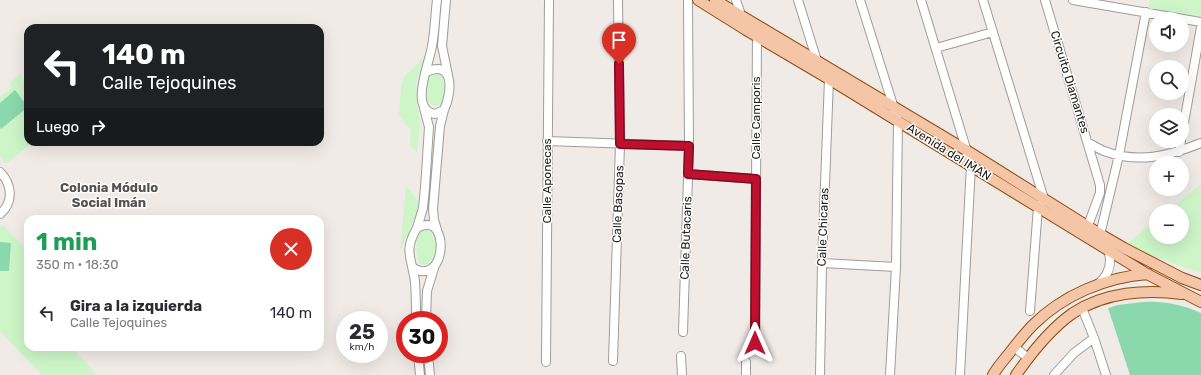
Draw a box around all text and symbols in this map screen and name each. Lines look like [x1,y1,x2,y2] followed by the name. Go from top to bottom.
[1149,12,1189,244] map controls
[1149,12,1189,52] button: sound
[602,23,636,64] pin
[608,29,630,51] icon: arrive
[1048,29,1092,135] street label: Circuito Diamantes
[102,38,186,71] text: 140 m
[36,40,88,92] icon: left
[1149,60,1189,100] button: search
[102,72,236,94] text: Calle Tejoquines
[749,76,763,160] street label: Calle Camporis
[1149,108,1189,148] button: layers
[87,116,109,138] icon: right
[36,118,79,136] text: Luego
[904,120,994,184] street label: Avenida del IMAN
[540,138,554,224] street label: Calle Aponecas
[1149,156,1189,196] button: +
[610,165,626,243] street label: Calle Basopas
[60,180,158,210] district label: Colonia Módulo Social Imán
[815,187,831,267] street label: Calle Chicaras
[678,196,694,280] street label: Calle Butacaris
[1149,204,1189,244] button: −
[36,228,97,256] text: 1 min
[270,228,312,270] button: close
[36,257,118,272] text: 350 m · 18:30
[70,297,202,315] text: Gira a la izquierda
[36,302,58,324] icon: left
[270,304,312,322] text: 140 m
[396,311,448,363] speed limit sign: 30
[70,315,167,330] text: Calle Tejoquines
[349,320,375,344] text: 25
[734,322,776,364] position arrow
[350,341,374,353] text: km/h

